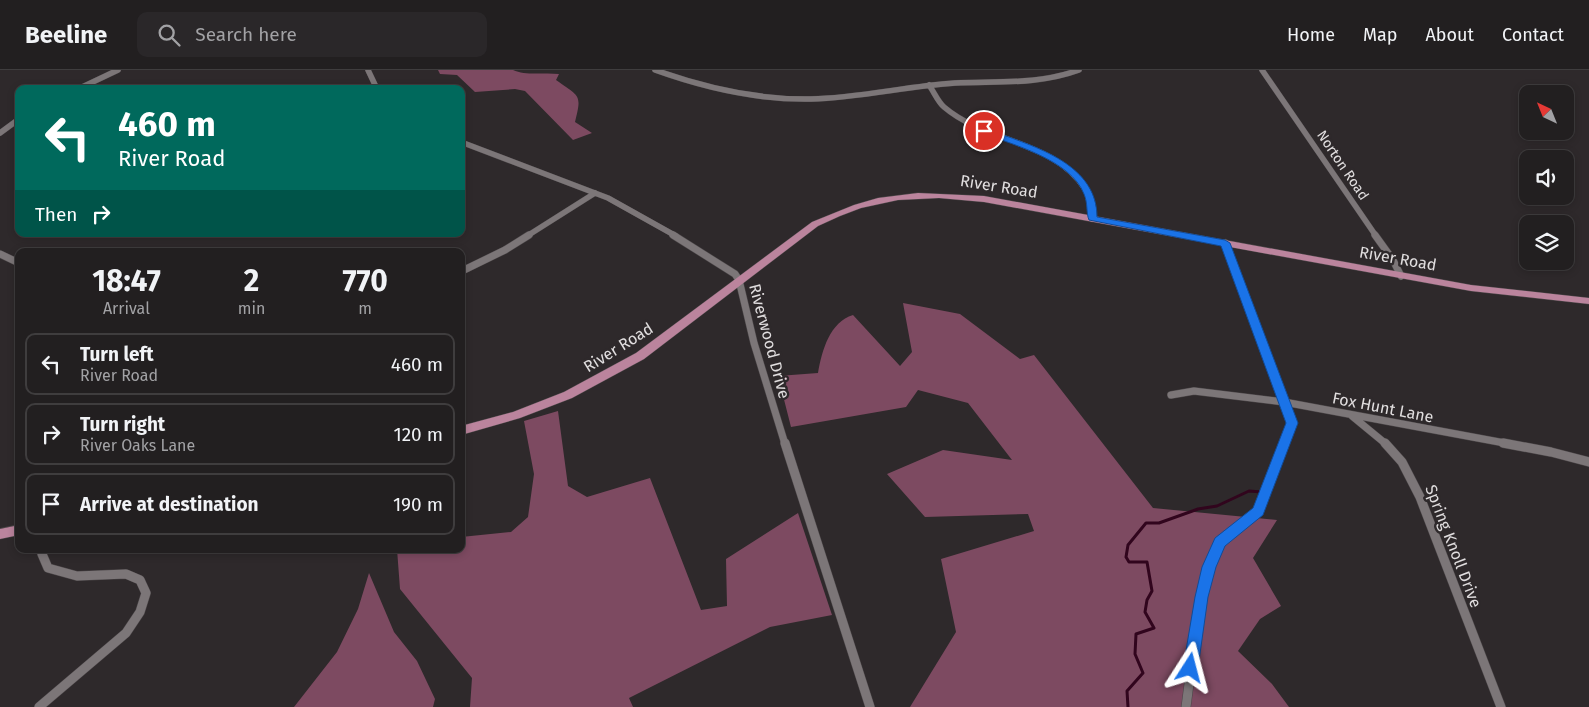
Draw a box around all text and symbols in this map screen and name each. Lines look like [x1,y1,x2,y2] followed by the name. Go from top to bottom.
[137,12,487,57] search box
[25,21,107,49] text: Beeline
[155,21,183,49] icon: search
[195,23,297,46] text: Search here
[1287,24,1335,46] text: Home
[1363,24,1397,46] text: Map
[1425,24,1474,46] text: About
[1502,24,1564,46] text: Contact
[1519,85,1574,140] north arrow
[1519,85,1574,270] map controls
[118,103,216,145] text: 460 m
[35,105,100,170] icon: left
[963,110,1005,152] pin
[970,117,998,145] icon: arrive
[1313,127,1372,203] street label: Norton Road
[118,145,225,172] text: River Road
[1519,150,1574,205] button: sound
[959,171,1039,202] street label: River Road
[87,200,115,228] icon: right
[35,203,77,226] text: Then
[1519,215,1574,270] button: layers
[1358,242,1438,275] street label: River Road
[92,263,161,299] text: 18:47
[244,263,259,299] text: 2
[343,263,388,299] text: 770
[745,281,794,401] street label: Riverwood Drive
[103,299,150,318] text: Arrival
[238,299,265,318] text: min
[358,299,372,318] text: m
[580,319,656,376] street label: River Road
[80,343,154,366] text: Turn left
[37,350,65,378] icon: left
[391,353,443,376] text: 460 m
[80,366,158,385] text: River Road
[1331,388,1435,427] street label: Fox Hunt Lane
[80,413,165,436] text: Turn right
[37,420,65,448] icon: right
[393,423,443,446] text: 120 m
[80,436,195,455] text: River Oaks Lane
[1421,482,1486,610] street label: Spring Knoll Drive
[37,490,65,518] icon: arrive
[80,493,259,516] text: Arrive at destination
[393,493,443,516] text: 190 m
[1163,641,1215,693] position arrow

